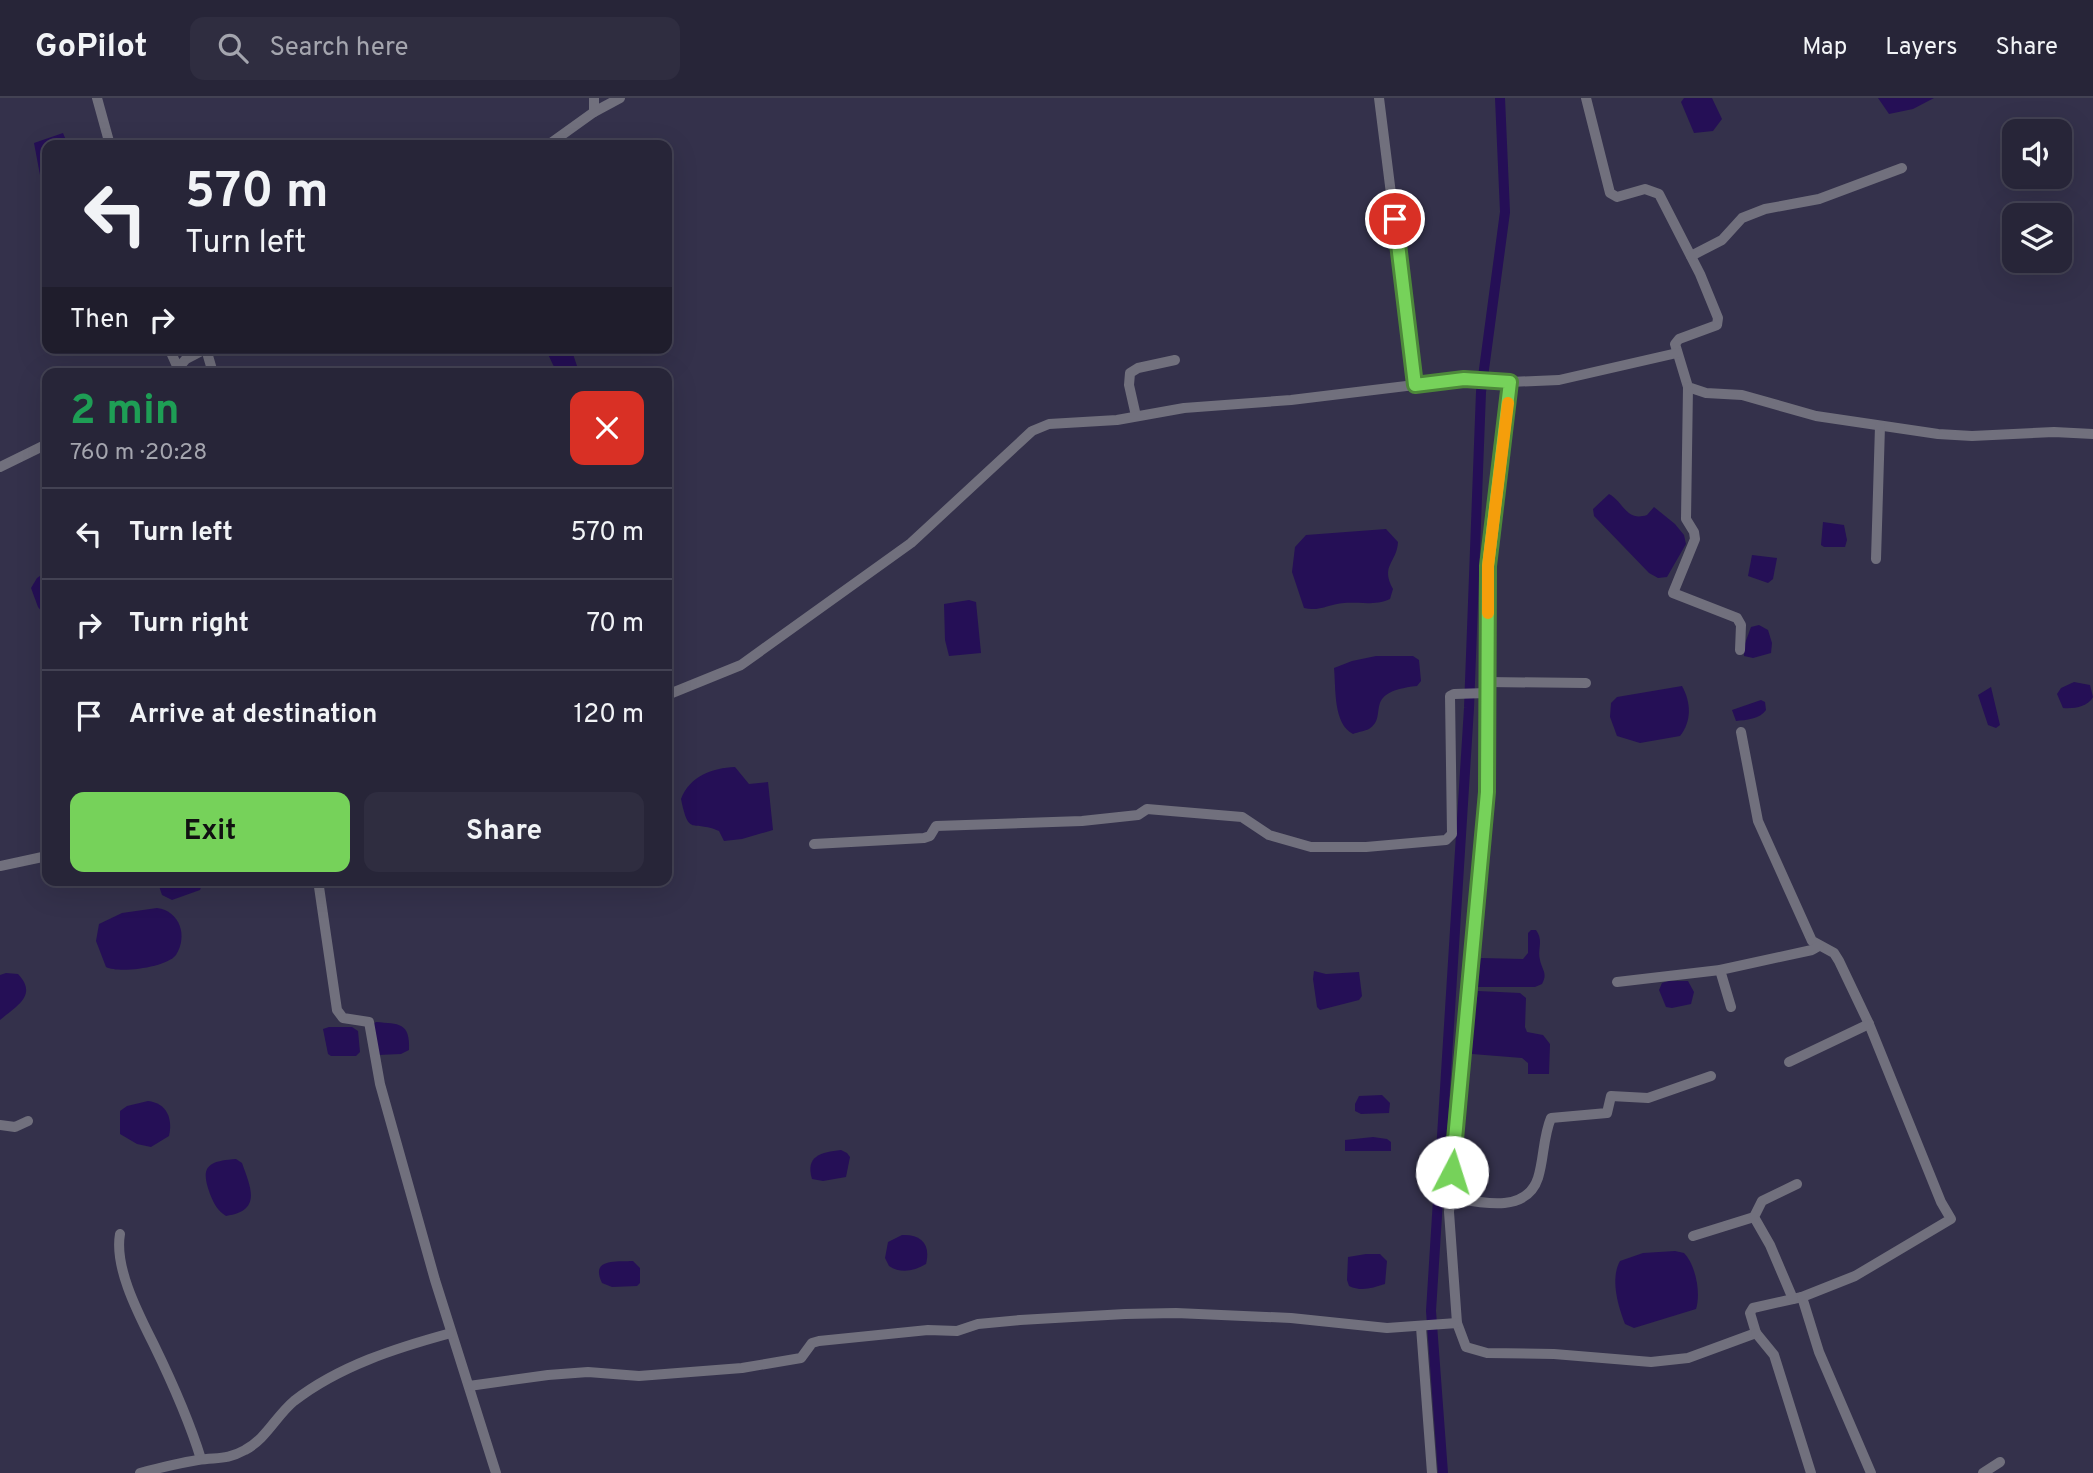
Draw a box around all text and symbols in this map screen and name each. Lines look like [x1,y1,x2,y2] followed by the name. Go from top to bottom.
[190,17,680,80] search box
[35,27,148,69] text: GoPilot
[214,29,252,67] icon: search
[270,32,408,65] text: Search here
[1802,33,1847,63] text: Map
[1885,33,1957,63] text: Layers
[1995,33,2058,63] text: Share
[2002,119,2072,273] map controls
[2002,119,2072,189] button: sound
[185,163,329,225] text: 570 m
[70,168,161,259] icon: left
[1365,189,1425,249] pin
[1376,200,1414,238] icon: arrive
[2002,203,2072,273] button: layers
[185,224,306,264] text: Turn left
[143,301,181,339] icon: right
[70,304,129,337] text: Then
[70,386,180,439] text: 2 min
[570,391,644,465] button: close
[70,439,207,468] text: 760 m · 20:28
[70,515,108,553] icon: left
[129,517,233,550] text: Turn left
[570,517,644,550] text: 570 m
[70,606,108,644] icon: right
[129,608,249,641] text: Turn right
[586,608,644,641] text: 70 m
[70,697,108,735] icon: arrive
[129,699,377,732] text: Arrive at destination
[574,699,644,732] text: 120 m
[70,792,350,872] button: Exit
[364,792,644,872] button: Share
[1415,1135,1489,1209] position arrow

